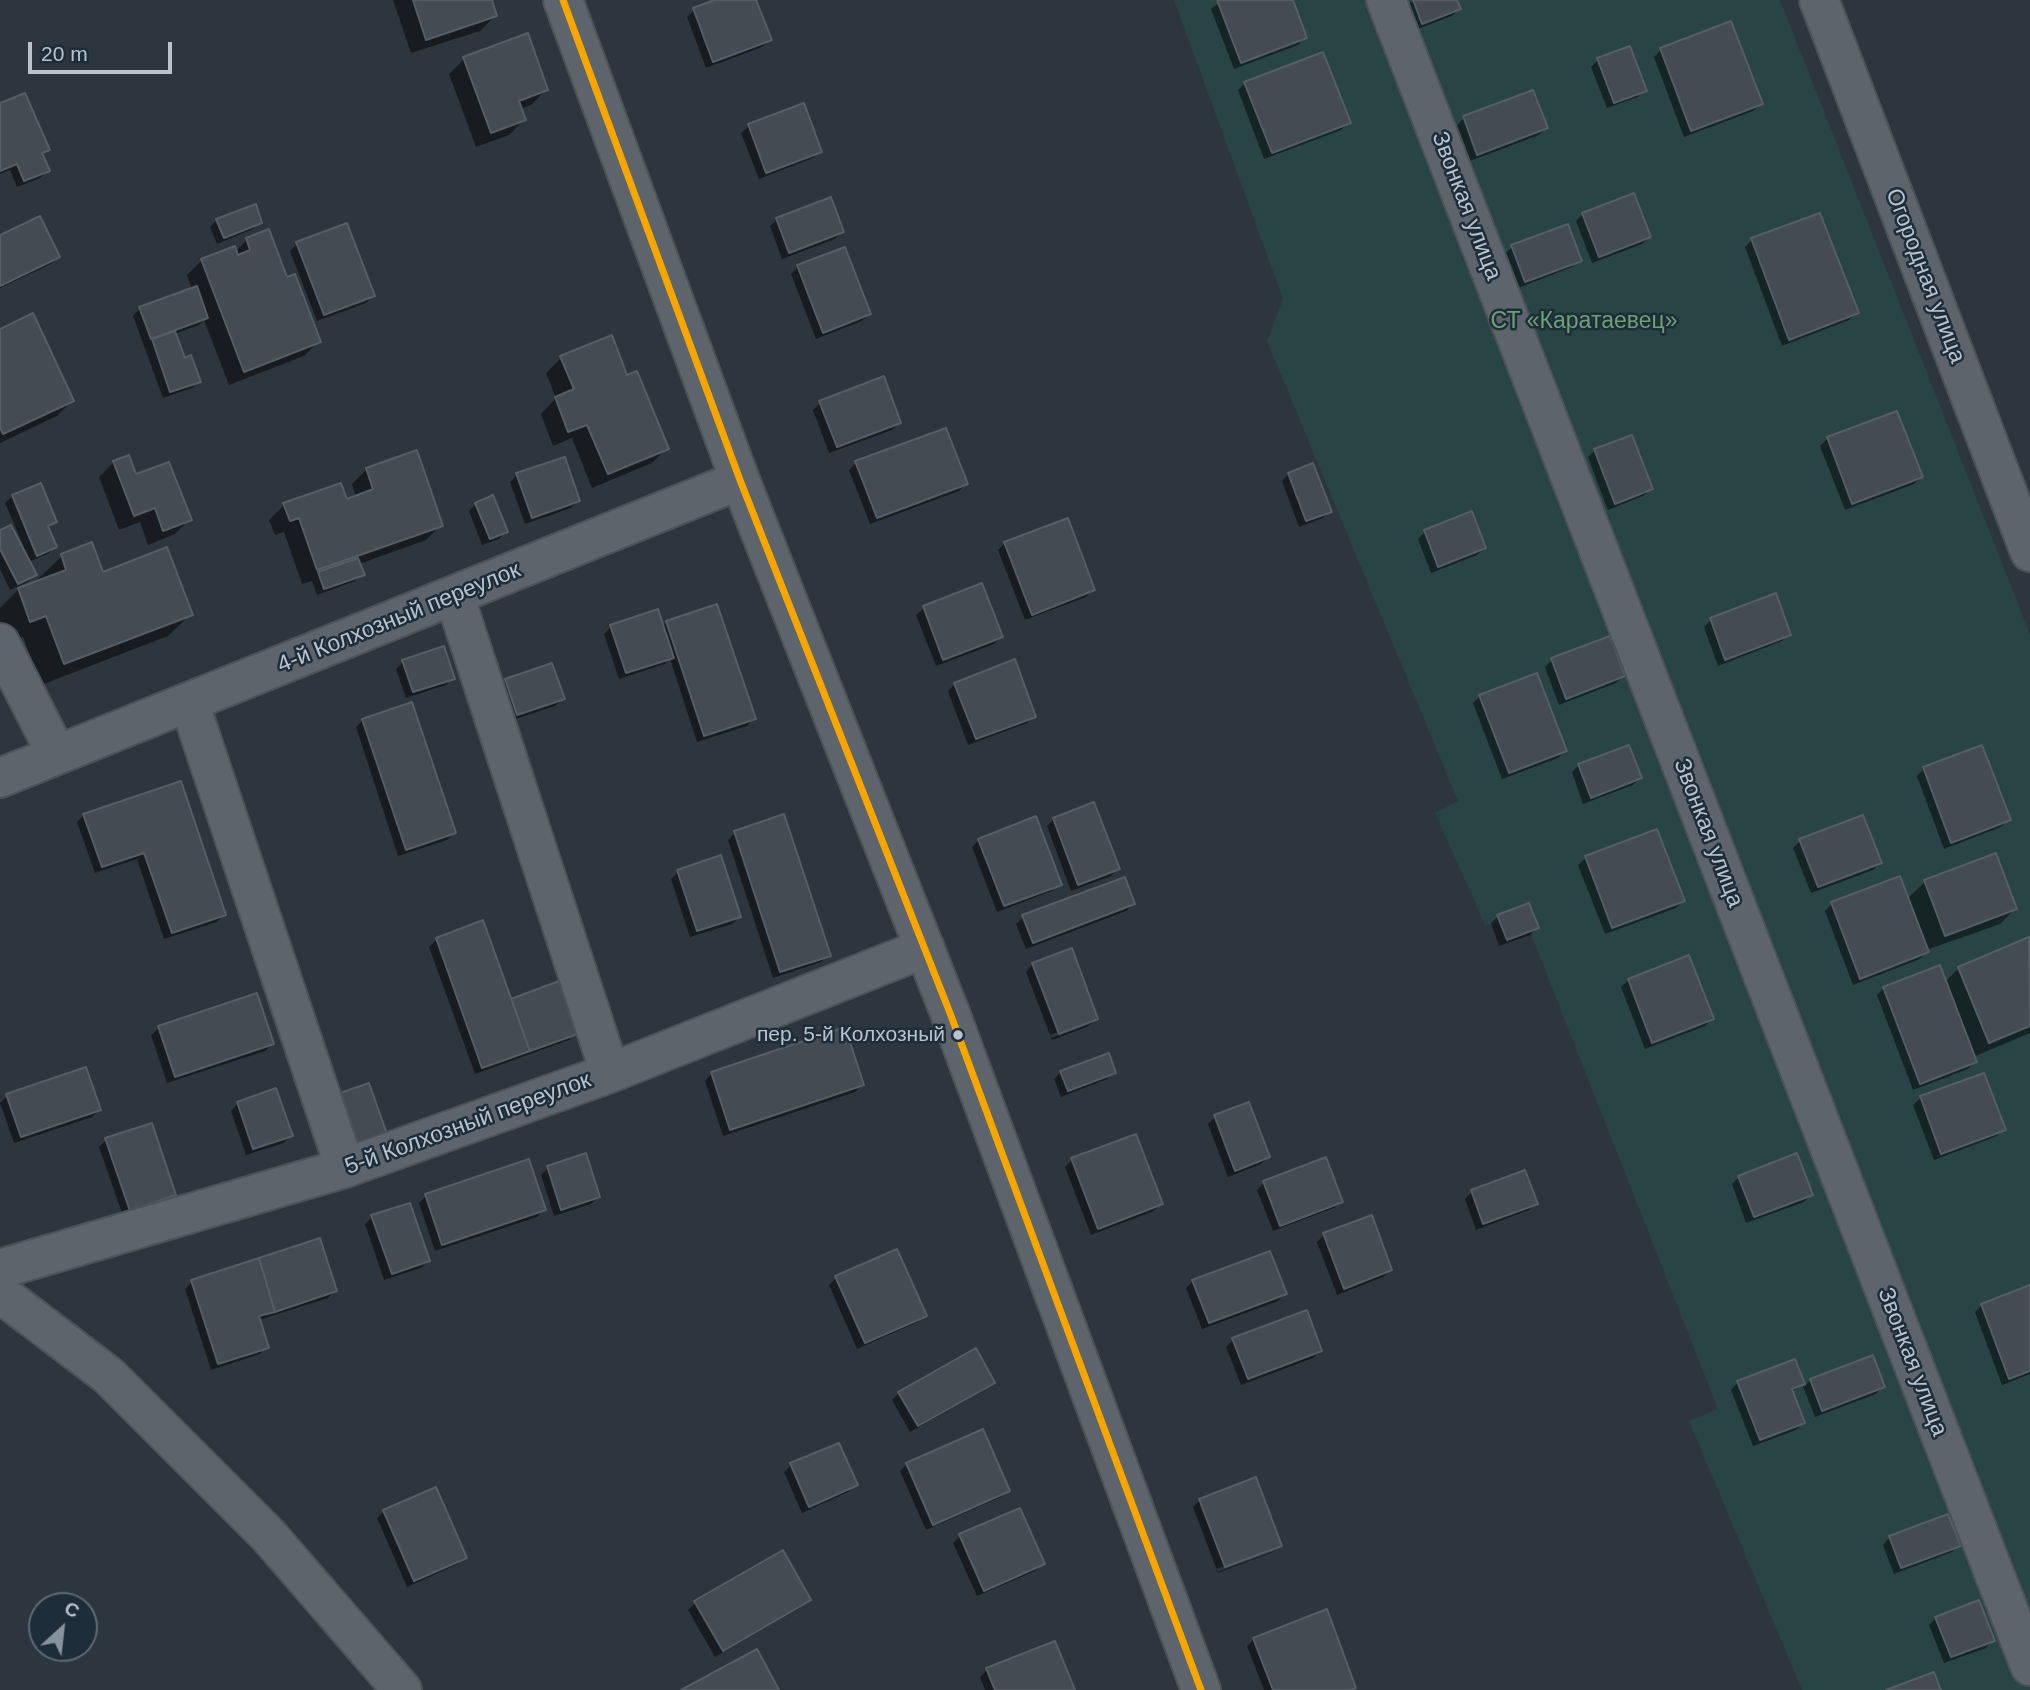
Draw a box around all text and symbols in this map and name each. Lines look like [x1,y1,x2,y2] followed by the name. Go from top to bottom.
[32,28,175,72] scale bar
[41,42,88,65] text: 20 m
[1425,128,1507,284] street label: Звонкая улица
[1879,185,1971,367] street label: Огородная улица
[1491,308,1677,336] park label: СТ «Каратаевец»
[273,557,525,679] street label: 4-й Колхозный переулок
[1667,755,1749,911] street label: Звонкая улица
[757,1022,945,1048] place label: пер. 5-й Колхозный
[951,1028,965,1042] marker: пер. 5-й Колхозный
[341,1067,595,1181] street label: 5-й Колхозный переулок
[1871,1284,1953,1440] street label: Звонкая улица
[28,1592,98,1662] north arrow
[61,1597,83,1622] text: С

